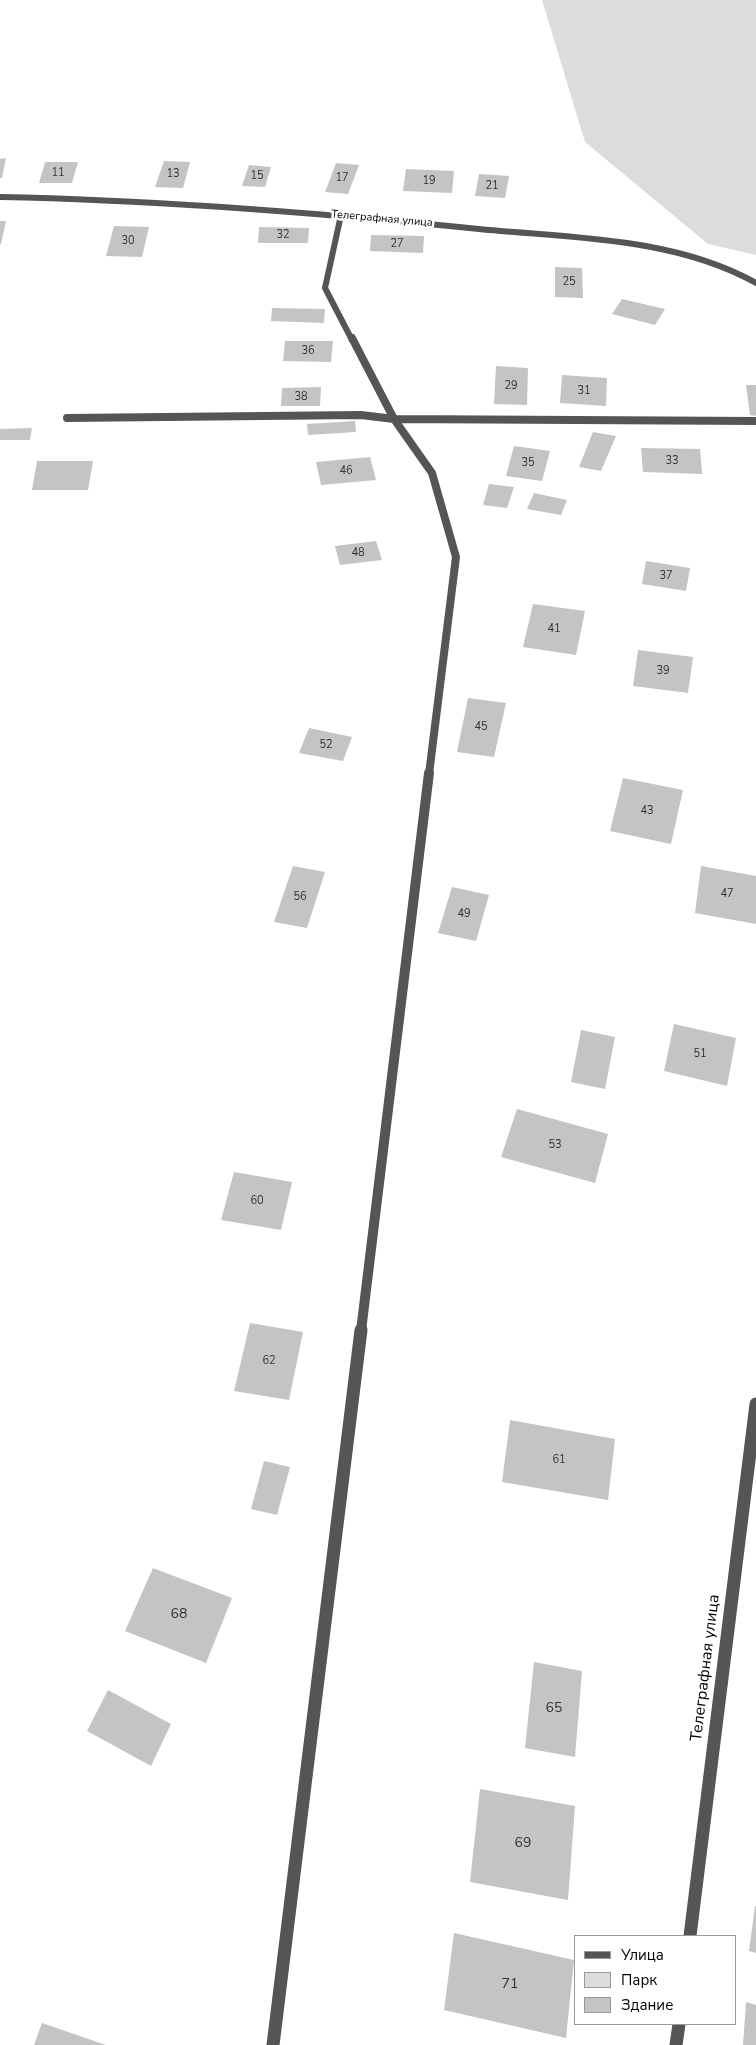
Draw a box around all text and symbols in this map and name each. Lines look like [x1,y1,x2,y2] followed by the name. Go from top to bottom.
[51,166,65,180] house number: 11
[166,167,180,181] house number: 13
[250,169,264,183] house number: 15
[335,171,349,185] house number: 17
[422,174,436,188] house number: 19
[485,179,499,193] house number: 21
[331,208,433,230] street label: Телеграфная улица
[276,228,290,242] house number: 32
[121,234,135,248] house number: 30
[390,237,404,251] house number: 27
[562,275,576,289] house number: 25
[301,344,315,358] house number: 36
[504,379,518,393] house number: 29
[577,384,591,398] house number: 31
[294,390,308,404] house number: 38
[665,454,679,468] house number: 33
[521,456,535,470] house number: 35
[339,464,353,478] house number: 46
[351,546,365,560] house number: 48
[659,569,673,583] house number: 37
[547,622,561,636] house number: 41
[656,664,670,678] house number: 39
[474,720,488,734] house number: 45
[319,738,333,752] house number: 52
[640,804,654,818] house number: 43
[720,887,734,901] house number: 47
[293,890,307,904] house number: 56
[457,907,471,921] house number: 49
[693,1047,707,1061] house number: 51
[548,1138,562,1152] house number: 53
[250,1194,264,1208] house number: 60
[262,1354,276,1368] house number: 62
[552,1453,566,1467] house number: 61
[687,1593,725,1743] street label: Телеграфная улица
[171,1607,187,1623] house number: 68
[546,1701,562,1717] house number: 65
[515,1836,531,1852] house number: 69
[574,1935,736,2025] legend
[621,1945,664,1965] text: Улица
[621,1970,657,1990] text: Парк
[502,1977,518,1993] house number: 71
[621,1995,673,2015] text: Здание

